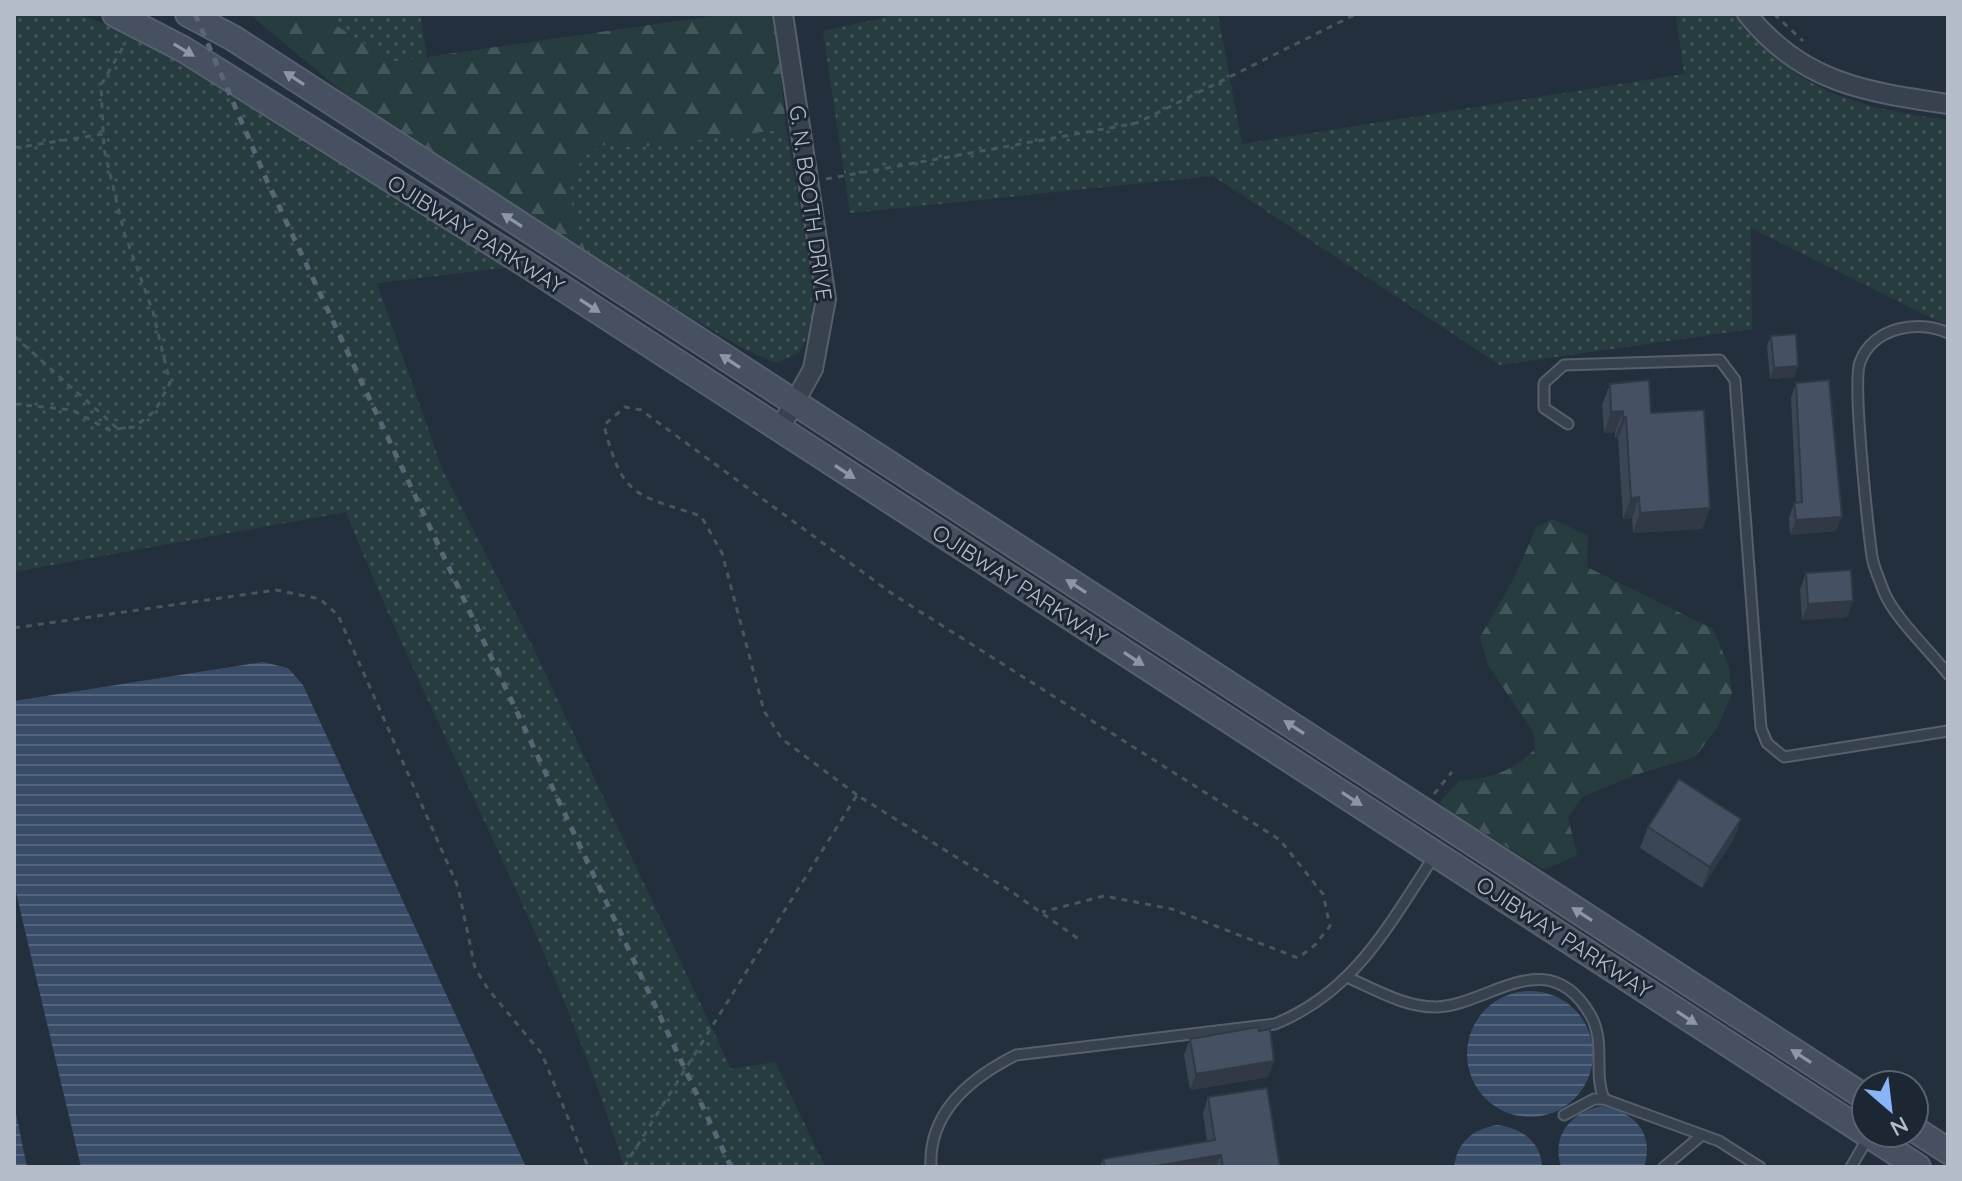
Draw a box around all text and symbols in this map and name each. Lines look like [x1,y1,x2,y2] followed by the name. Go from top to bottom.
[173,43,195,57] one-way arrow
[284,71,305,86] one-way arrow
[783,103,839,303] street label: G. N. BOOTH DRIVE
[382,168,570,300] street label: OJIBWAY PARKWAY
[502,212,523,227] one-way arrow
[579,298,600,313] one-way arrow
[720,354,741,369] one-way arrow
[834,465,855,480] one-way arrow
[927,518,1113,652] street label: OJIBWAY PARKWAY
[1065,578,1086,593] one-way arrow
[1123,651,1145,665] one-way arrow
[1283,720,1305,735] one-way arrow
[1342,792,1363,807] one-way arrow
[1471,870,1657,1004] street label: OJIBWAY PARKWAY
[1572,907,1593,922] one-way arrow
[1677,1011,1698,1026] one-way arrow
[1790,1048,1811,1063] one-way arrow
[1850,1069,1930,1149] north arrow
[1886,1111,1913,1143] text: N

